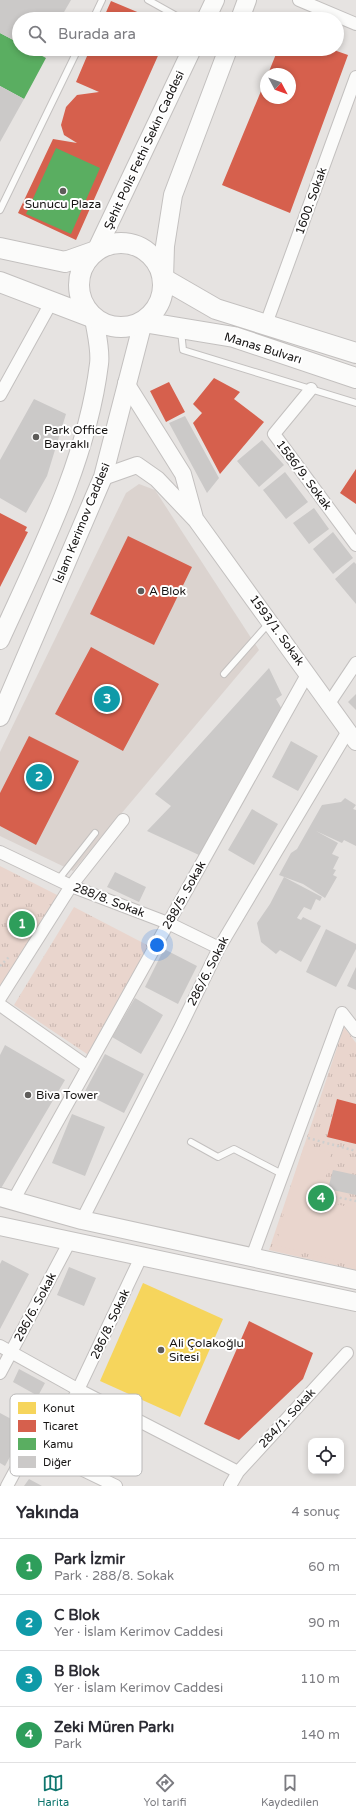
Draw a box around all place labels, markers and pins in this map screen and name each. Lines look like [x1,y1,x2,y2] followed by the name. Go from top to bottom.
[58,186,68,196] marker: Sunucu Plaza
[25,197,101,211] place label: Sunucu Plaza
[44,423,108,451] place label: Park Office Bayraklı
[31,432,41,442] marker: Park Office Bayraklı
[149,584,187,598] place label: A Blok
[136,586,146,596] marker: A Blok
[94,684,120,714] pin: 3
[26,762,52,792] pin: 2
[9,909,35,939] pin: 1
[36,1088,98,1102] place label: Biva Tower
[23,1090,33,1100] marker: Biva Tower
[308,1183,334,1213] pin: 4
[169,1336,244,1364] place label: Ali Çolakoğlu Sitesi
[156,1345,166,1355] marker: Ali Çolakoğlu Sitesi

